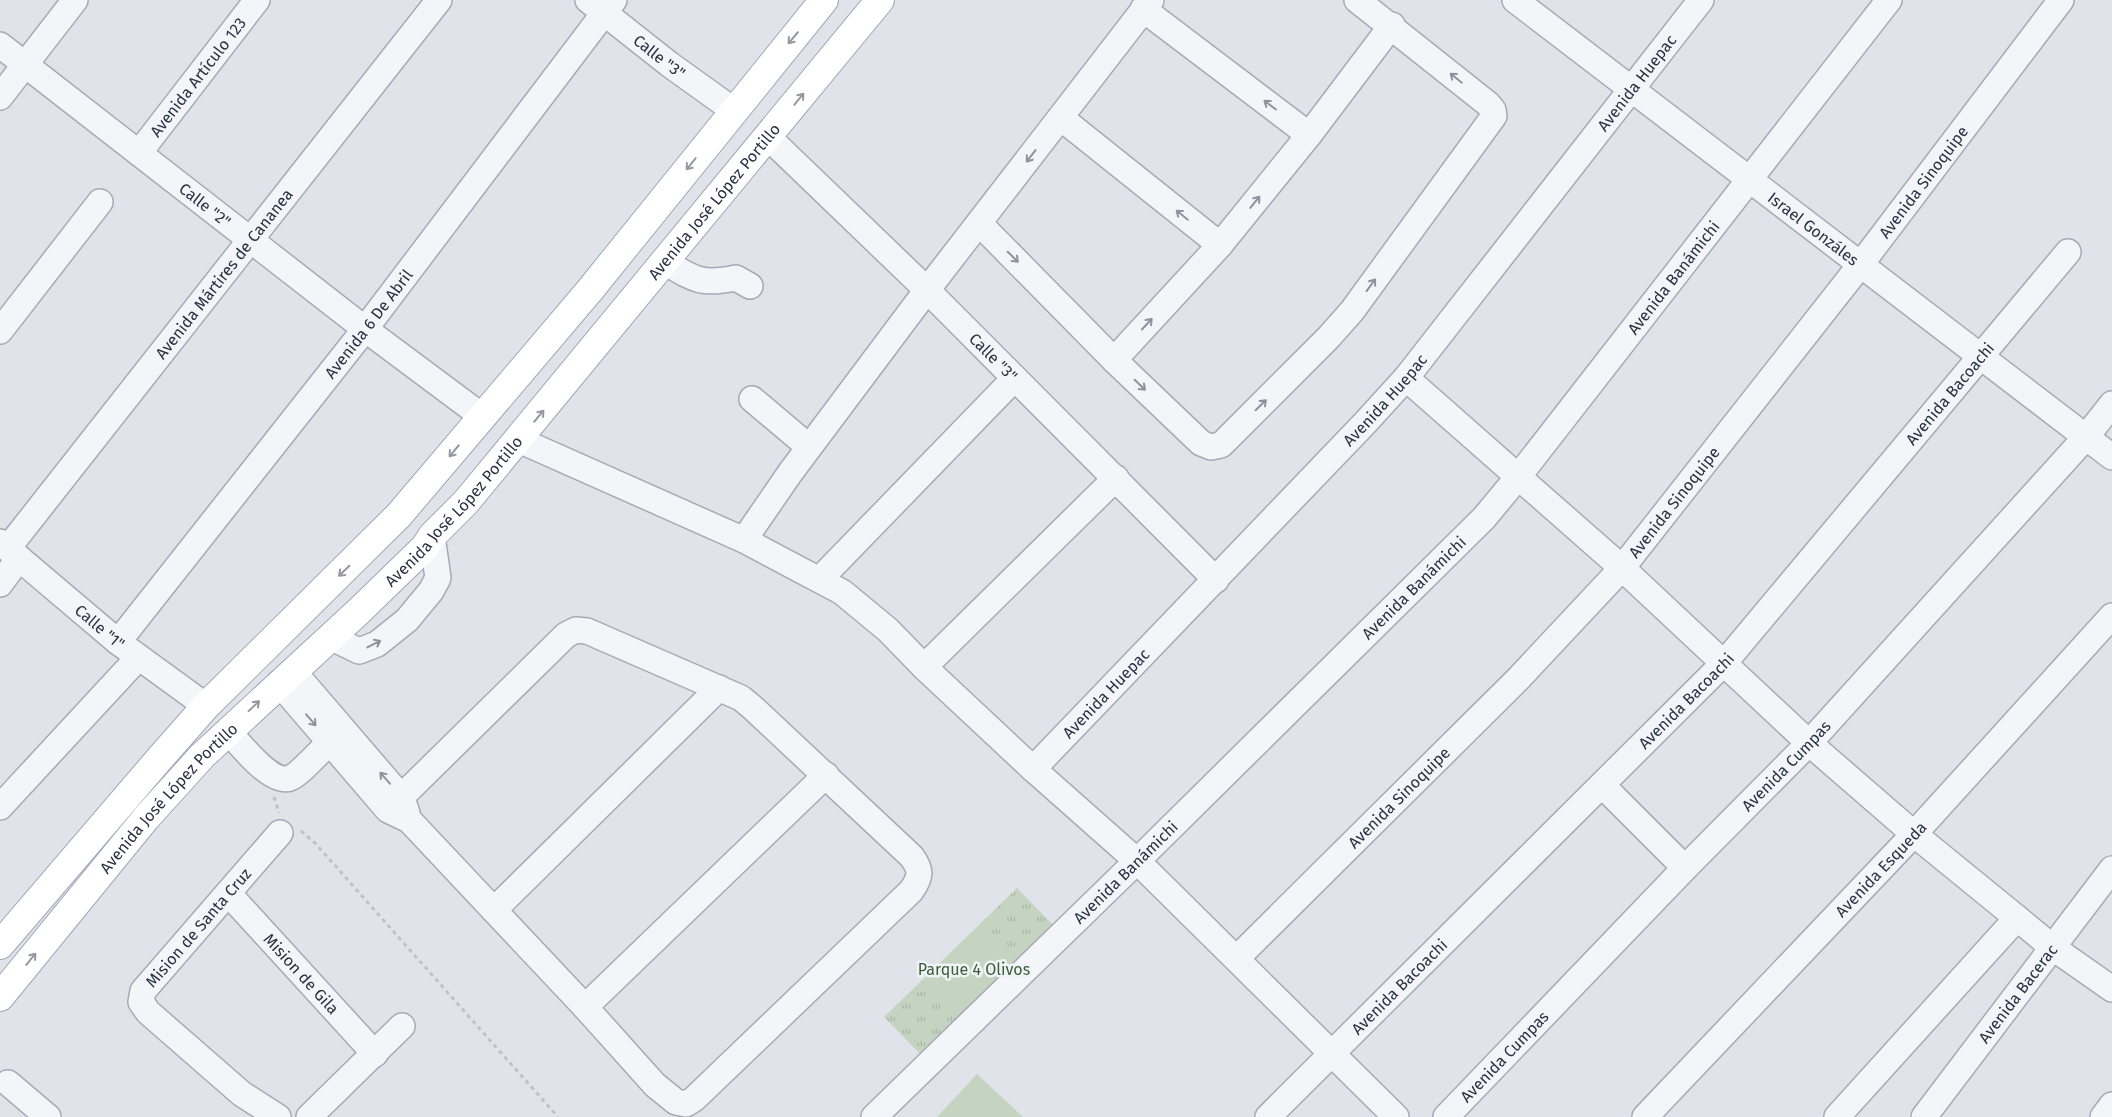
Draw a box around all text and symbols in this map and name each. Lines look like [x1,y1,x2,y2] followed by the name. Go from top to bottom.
[146,14,250,141] street label: Avenida Artículo 123
[629,31,689,83] street label: Calle "3"
[788,31,799,44] one-way arrow
[1593,31,1681,135] street label: Avenida Huepac
[1450,72,1463,83] one-way arrow
[793,93,804,106] one-way arrow
[1264,100,1277,111] one-way arrow
[644,120,784,284] street label: Avenida José López Portillo
[1875,122,1972,242] street label: Avenida Sinoquipe
[1025,149,1036,162] one-way arrow
[685,157,696,170] one-way arrow
[175,179,235,231] street label: Calle "2"
[151,185,297,363] street label: Avenida Mártires de Cananea
[1764,188,1862,270] street label: Israel Gonzáles
[1249,196,1260,209] one-way arrow
[1176,209,1189,220] one-way arrow
[1624,217,1724,338] street label: Avenida Banámichi
[1007,251,1019,263] one-way arrow
[321,266,417,382] street label: Avenida 6 De Abril
[1366,279,1376,293] one-way arrow
[1141,317,1153,330] one-way arrow
[965,329,1021,385] street label: Calle "3"
[1902,339,1998,449] street label: Avenida Bacoachi
[1339,350,1431,450] street label: Avenida Huepac
[1134,379,1146,391] one-way arrow
[1255,399,1267,411] one-way arrow
[533,410,544,423] one-way arrow
[381,432,527,591] street label: Avenida José López Portillo
[1625,443,1724,562] street label: Avenida Sinoquipe
[448,445,459,458] one-way arrow
[1358,532,1470,643] street label: Avenida Banámichi
[338,565,351,577] one-way arrow
[71,601,128,654] street label: Calle "1"
[366,639,381,649] one-way arrow
[1059,645,1154,742] street label: Avenida Huepac
[1635,649,1738,753] street label: Avenida Bacoachi
[247,700,260,712] one-way arrow
[305,713,317,726] one-way arrow
[1738,717,1835,815] street label: Avenida Cumpas
[96,719,242,877] street label: Avenida José López Portillo
[1344,743,1454,852] street label: Avenida Sinoquipe
[380,772,391,785] one-way arrow
[1070,817,1182,928] street label: Avenida Banámichi
[1831,818,1931,921] street label: Avenida Esqueda
[142,864,255,991] street label: Mision de Santa Cruz
[260,930,343,1018] street label: Mision de Gila
[1348,935,1451,1039] street label: Avenida Bacoachi
[1975,940,2062,1047] street label: Avenida Bacerac
[25,953,36,966] one-way arrow
[918,960,1030,979] park label: Parque 4 Olivos
[1456,1007,1553,1106] street label: Avenida Cumpas

